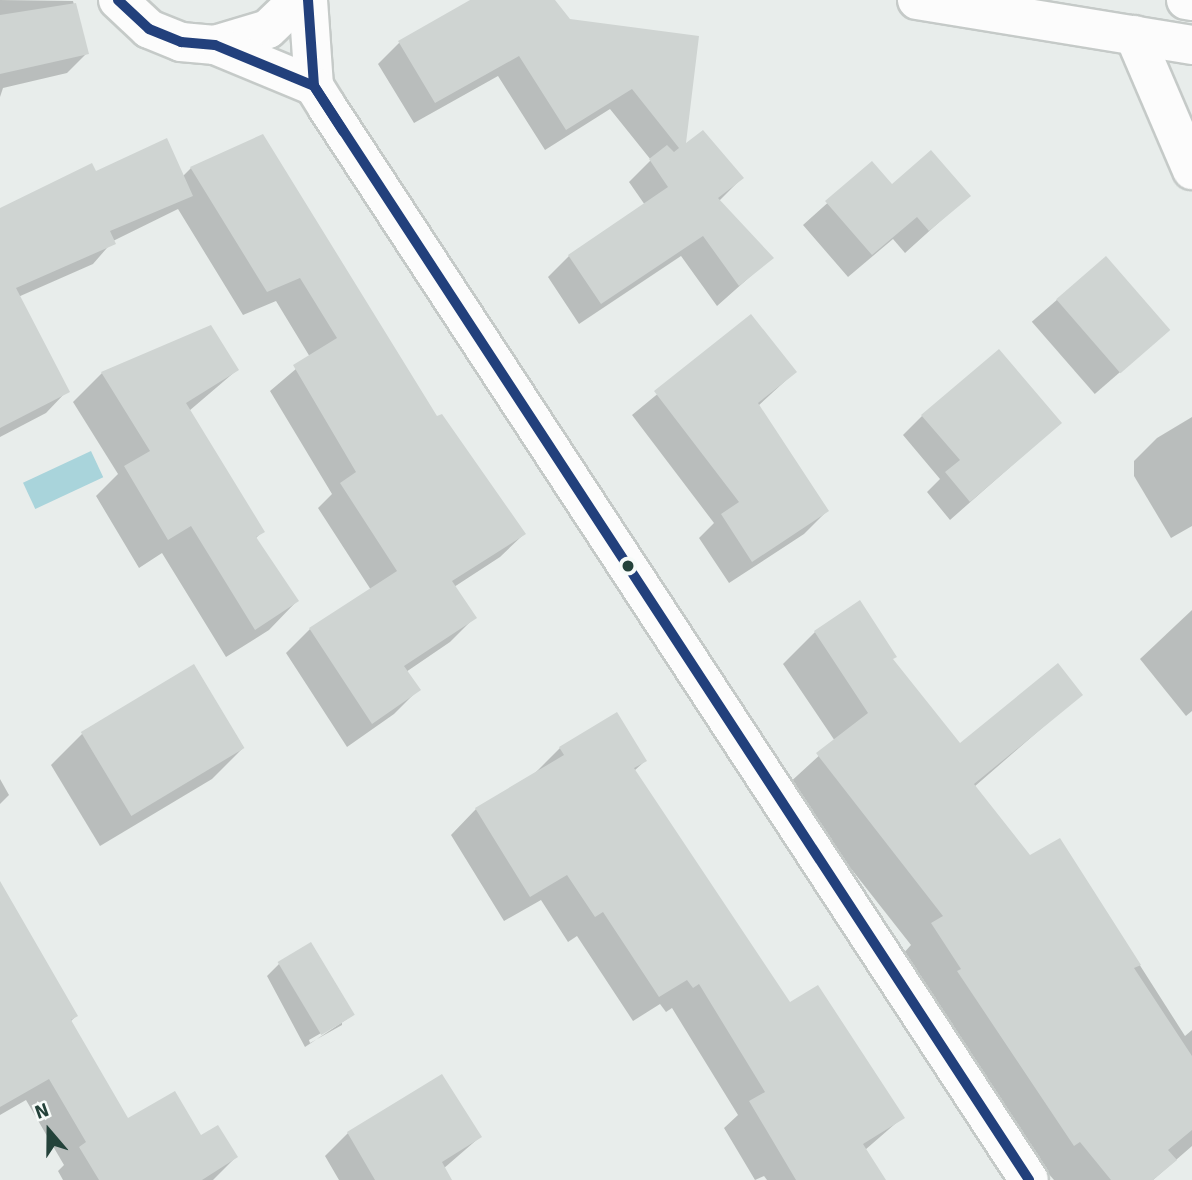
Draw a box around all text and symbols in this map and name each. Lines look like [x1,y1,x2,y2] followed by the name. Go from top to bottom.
[621,559,635,573] unlabelled marker
[14,1096,84,1166] north arrow
[32,1098,52,1125] text: N

